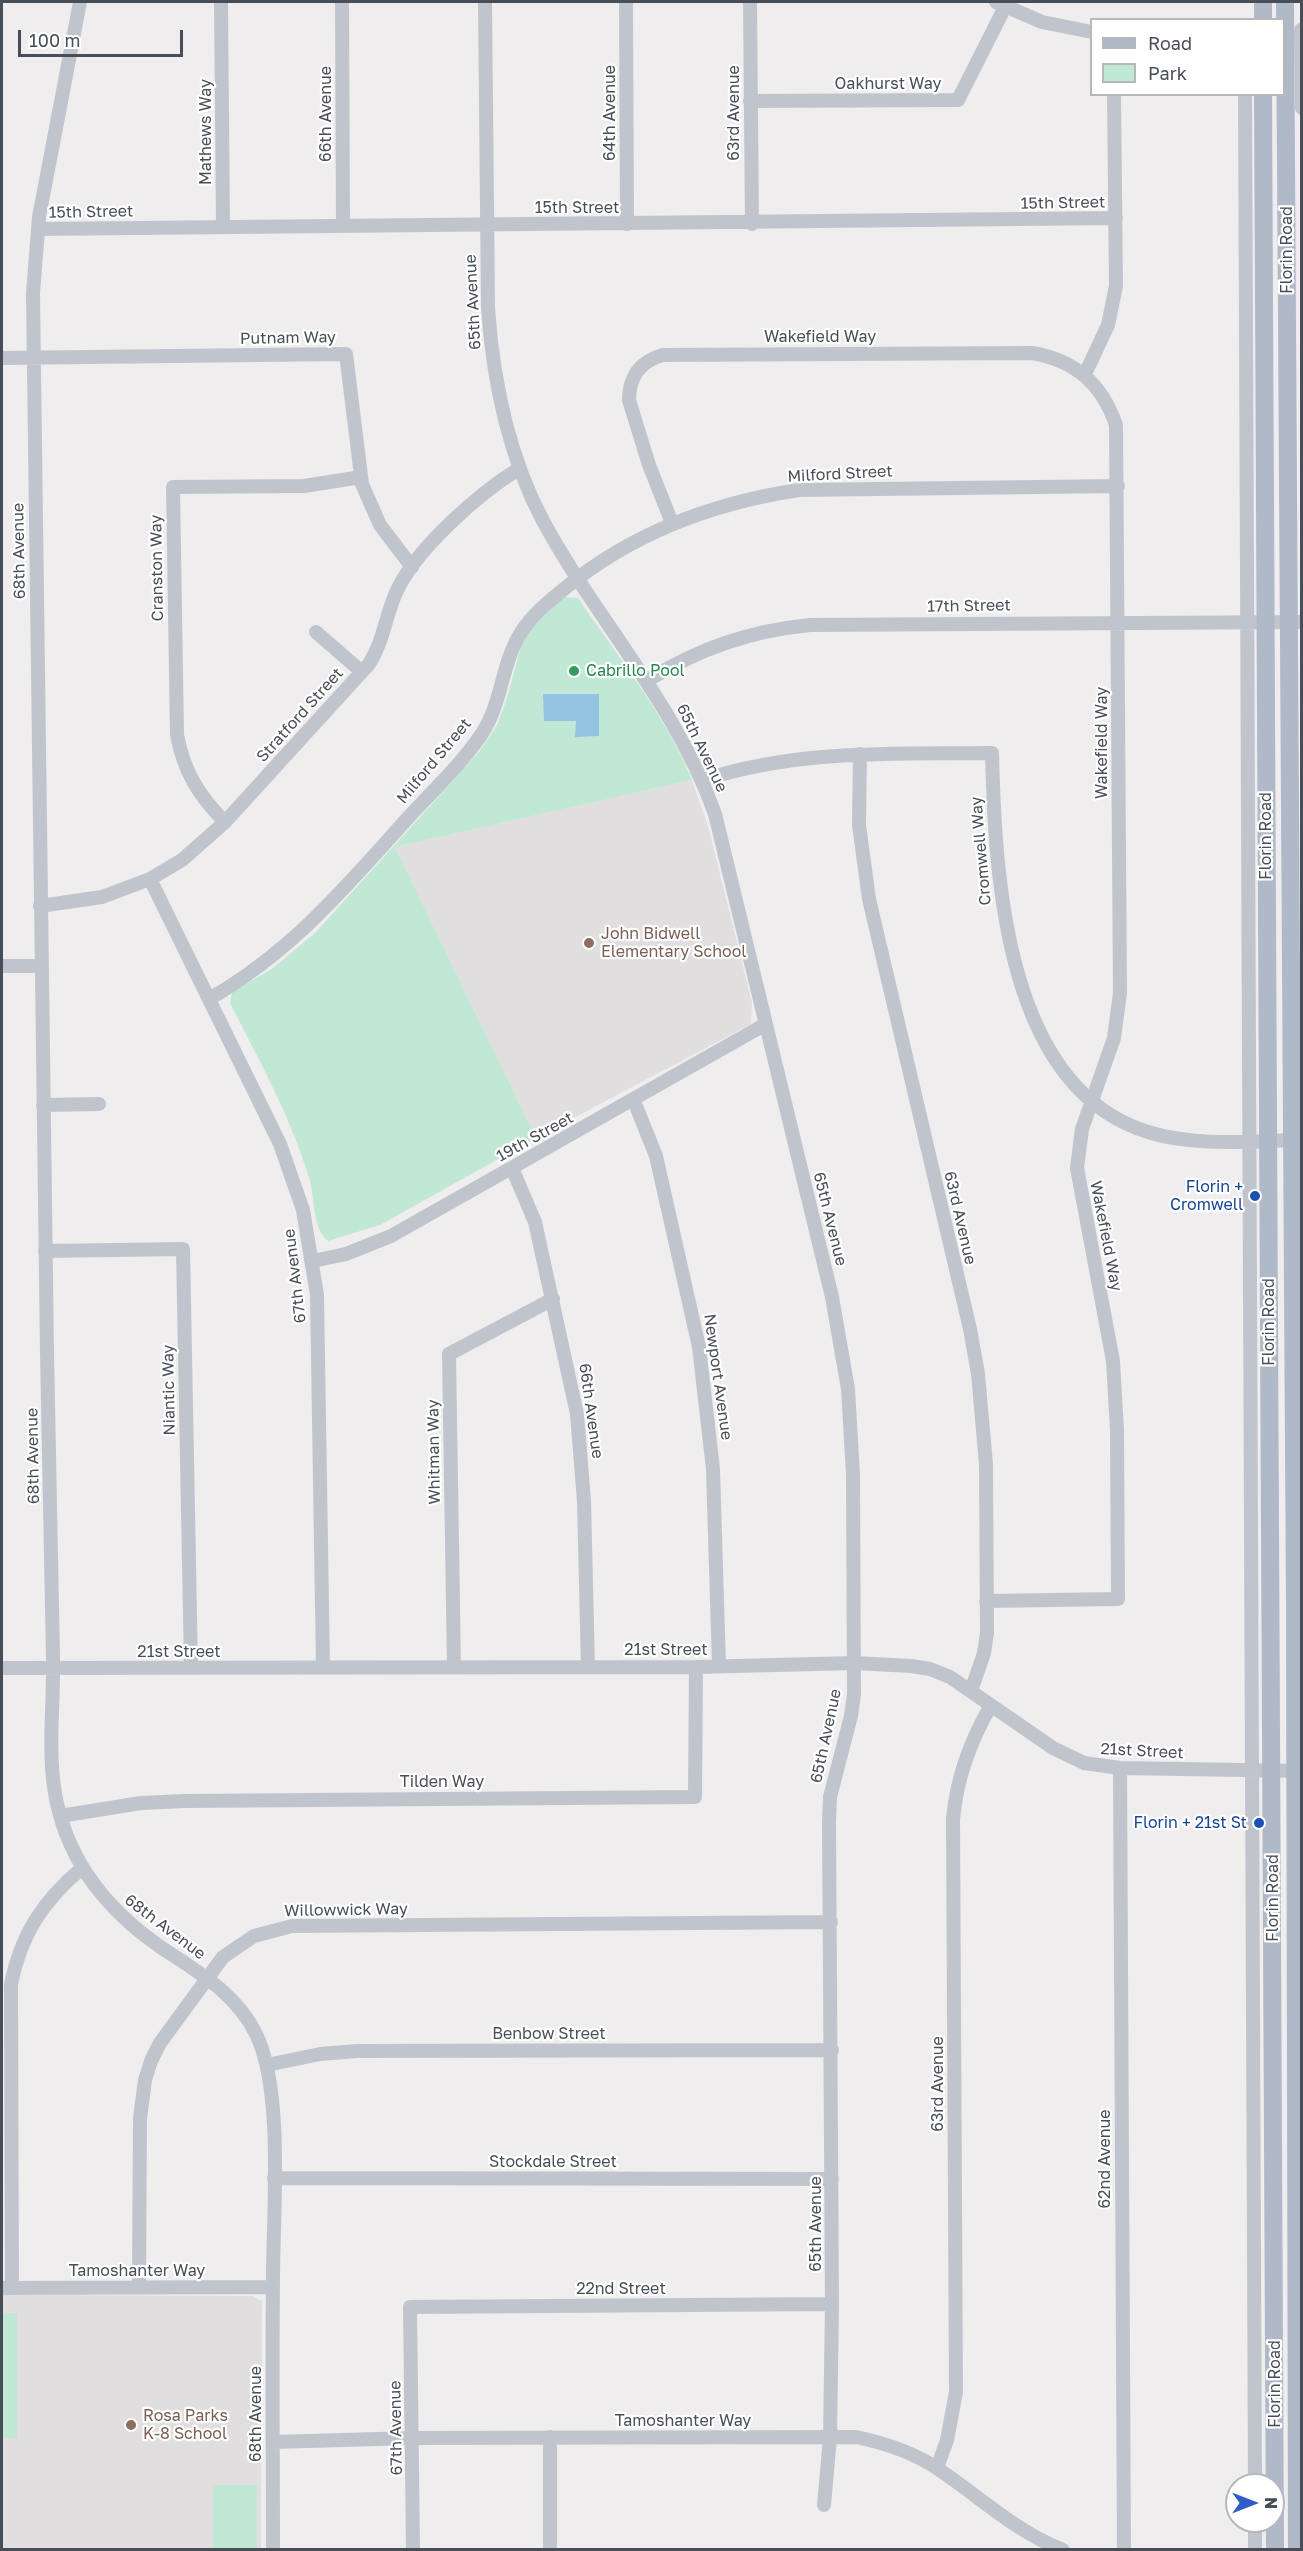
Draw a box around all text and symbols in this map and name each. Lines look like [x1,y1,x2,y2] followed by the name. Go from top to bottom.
[21,18,186,56] scale bar
[1090,18,1285,96] legend
[29,29,80,51] text: 100 m
[1148,32,1192,54] text: Road
[1148,62,1187,84] text: Park
[600,65,620,161] street label: 64th Avenue
[724,65,744,161] street label: 63rd Avenue
[316,66,336,162] street label: 66th Avenue
[835,74,941,94] street label: Oakhurst Way
[196,79,216,185] street label: Mathews Way
[1021,193,1105,213] street label: 15th Street
[535,198,619,218] street label: 15th Street
[49,202,133,222] street label: 15th Street
[1277,206,1297,294] street label: Florin Road
[461,254,485,350] street label: 65th Avenue
[764,327,876,347] street label: Wakefield Way
[240,328,336,348] street label: Putnam Way
[787,462,893,486] street label: Milford Street
[9,503,29,599] street label: 68th Avenue
[146,515,168,621] street label: Cranston Way
[927,596,1011,616] street label: 17th Street
[586,661,685,681] place label: Cabrillo Pool
[253,664,347,766] street label: Stratford Street
[567,664,581,678] marker: Cabrillo Pool
[1092,687,1112,799] street label: Wakefield Way
[672,701,732,795] street label: 65th Avenue
[393,714,475,808] street label: Milford Street
[1256,792,1276,880] street label: Florin Road
[967,796,995,906] street label: Cromwell Way
[601,924,746,962] place label: John Bidwell Elementary School
[582,936,596,950] marker: John Bidwell Elementary School
[493,1108,577,1166] street label: 19th Street
[940,1169,980,1267] street label: 63rd Avenue
[809,1170,851,1268] street label: 65th Avenue
[1170,1177,1243,1215] place label: Florin + Cromwell
[1086,1179,1126,1293] street label: Wakefield Way
[1248,1189,1262,1203] marker: Florin + Cromwell
[280,1228,310,1324] street label: 67th Avenue
[1259,1278,1279,1366] street label: Florin Road
[700,1313,736,1441] street label: Newport Avenue
[159,1344,179,1436] street label: Niantic Way
[575,1362,607,1460] street label: 66th Avenue
[423,1399,445,1505] street label: Whitman Way
[23,1408,43,1504] street label: 68th Avenue
[624,1640,708,1660] street label: 21st Street
[137,1642,221,1662] street label: 21st Street
[807,1687,845,1785] street label: 65th Avenue
[1100,1739,1184,1763] street label: 21st Street
[400,1772,484,1792] street label: Tilden Way
[1134,1813,1247,1833] place label: Florin + 21st St
[1252,1816,1266,1830] marker: Florin + 21st St
[1263,1854,1283,1942] street label: Florin Road
[121,1890,209,1964] street label: 68th Avenue
[284,1899,408,1921] street label: Willowwick Way
[492,2024,606,2044] street label: Benbow Street
[928,2036,948,2132] street label: 63rd Avenue
[1095,2109,1115,2209] street label: 62nd Avenue
[489,2152,617,2172] street label: Stockdale Street
[806,2176,826,2272] street label: 65th Avenue
[69,2261,205,2281] street label: Tamoshanter Way
[576,2279,666,2299] street label: 22nd Street
[1265,2340,1285,2428] street label: Florin Road
[246,2366,266,2462] street label: 68th Avenue
[386,2380,406,2476] street label: 67th Avenue
[143,2406,228,2444] place label: Rosa Parks K-8 School
[615,2411,751,2431] street label: Tamoshanter Way
[124,2418,138,2432] marker: Rosa Parks K-8 School
[1225,2473,1285,2533] north arrow
[1261,2497,1281,2509] text: N

